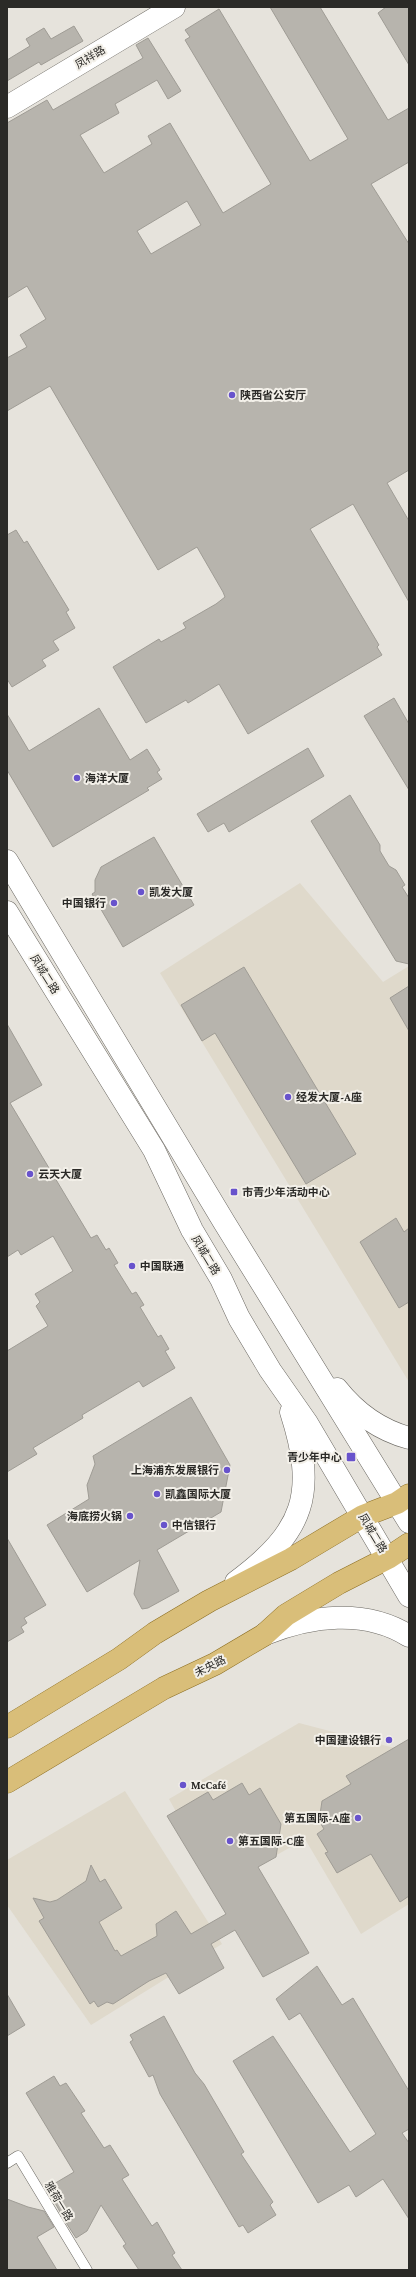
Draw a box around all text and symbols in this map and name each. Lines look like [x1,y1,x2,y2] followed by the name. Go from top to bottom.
[73,43,107,71] street label: 凤祥路
[240,389,306,401] place label: 陕西省公安厅
[227,390,237,400] marker: 陕西省公安厅
[85,772,129,784] place label: 海洋大厦
[72,773,82,783] marker: 海洋大厦
[149,886,193,898] place label: 凯发大厦
[136,887,146,897] marker: 凯发大厦
[62,897,106,909] place label: 中国银行
[109,898,119,908] marker: 中国银行
[28,952,62,996] street label: 凤城二路
[296,1091,362,1103] place label: 经发大厦-A座
[283,1092,293,1102] marker: 经发大厦-A座
[38,1168,82,1180] place label: 云天大厦
[25,1169,35,1179] marker: 云天大厦
[242,1186,330,1198] place label: 市青少年活动中心
[229,1187,239,1197] marker: 市青少年活动中心
[190,1233,222,1277] street label: 凤城二路
[140,1260,184,1272] place label: 中国联通
[127,1261,137,1271] marker: 中国联通
[287,1451,342,1463] place label: 青少年中心
[345,1451,357,1463] marker: 青少年中心
[131,1464,219,1476] place label: 上海浦东发展银行
[222,1465,232,1475] marker: 上海浦东发展银行
[165,1488,231,1500] place label: 凯鑫国际大厦
[152,1489,162,1499] marker: 凯鑫国际大厦
[67,1510,122,1522] place label: 海底捞火锅
[125,1511,135,1521] marker: 海底捞火锅
[357,1511,389,1555] street label: 凤城二路
[172,1519,216,1531] place label: 中信银行
[159,1520,169,1530] marker: 中信银行
[193,1653,227,1679] street label: 未央路
[315,1734,381,1746] place label: 中国建设银行
[384,1735,394,1745] marker: 中国建设银行
[191,1779,226,1791] place label: McCafé
[178,1780,188,1790] marker: McCafé
[284,1812,350,1824] place label: 第五国际-A座
[353,1813,363,1823] marker: 第五国际-A座
[238,1835,304,1847] place label: 第五国际-C座
[225,1836,235,1846] marker: 第五国际-C座
[43,2179,75,2223] street label: 雅荷一路

